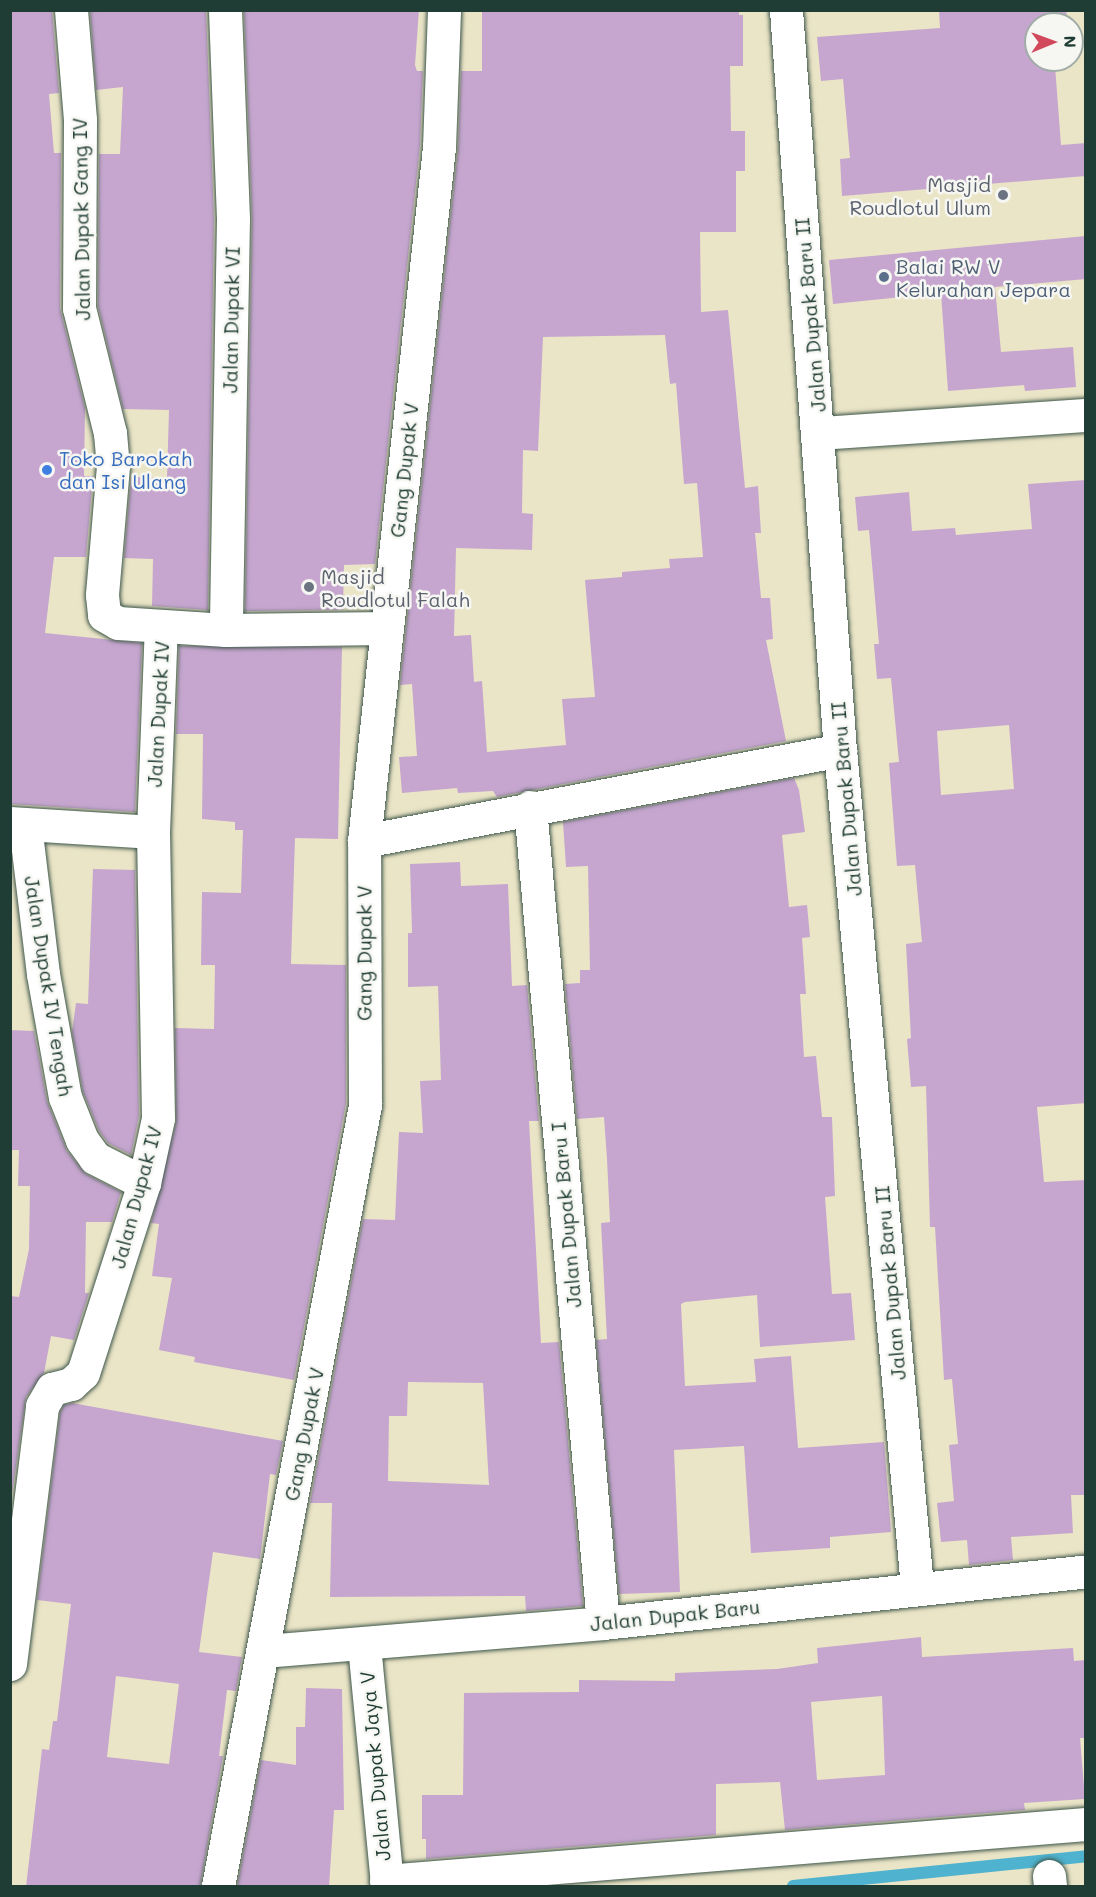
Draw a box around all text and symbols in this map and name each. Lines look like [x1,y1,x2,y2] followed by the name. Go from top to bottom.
[1024,12,1084,72] north arrow
[1060,35,1081,48] text: N
[67,117,95,321] street label: Jalan Dupak Gang IV
[849,172,991,219] place label: Masjid Roudlotul Ulum
[996,188,1010,202] marker: Masjid Roudlotul Ulum
[790,217,830,413] street label: Jalan Dupak Baru II
[218,247,244,393] street label: Jalan Dupak VI
[896,254,1071,301] place label: Balai RW V Kelurahan Jepara
[877,270,891,284] marker: Balai RW V Kelurahan Jepara
[385,401,423,539] street label: Gang Dupak V
[59,446,192,493] place label: Toko Barokah dan Isi Ulang
[40,463,54,477] marker: Toko Barokah dan Isi Ulang
[321,564,470,611] place label: Masjid Roudlotul Falah
[302,580,316,594] marker: Masjid Roudlotul Falah
[142,640,174,788] street label: Jalan Dupak IV
[826,701,866,897] street label: Jalan Dupak Baru II
[20,874,78,1098] street label: Jalan Dupak IV Tengah
[352,885,376,1021] street label: Gang Dupak V
[546,1121,586,1309] street label: Jalan Dupak Baru I
[105,1123,167,1271] street label: Jalan Dupak IV
[870,1185,910,1381] street label: Jalan Dupak Baru II
[279,1365,329,1503] street label: Gang Dupak V
[589,1594,761,1636] street label: Jalan Dupak Baru
[355,1670,395,1862] street label: Jalan Dupak Jaya V

